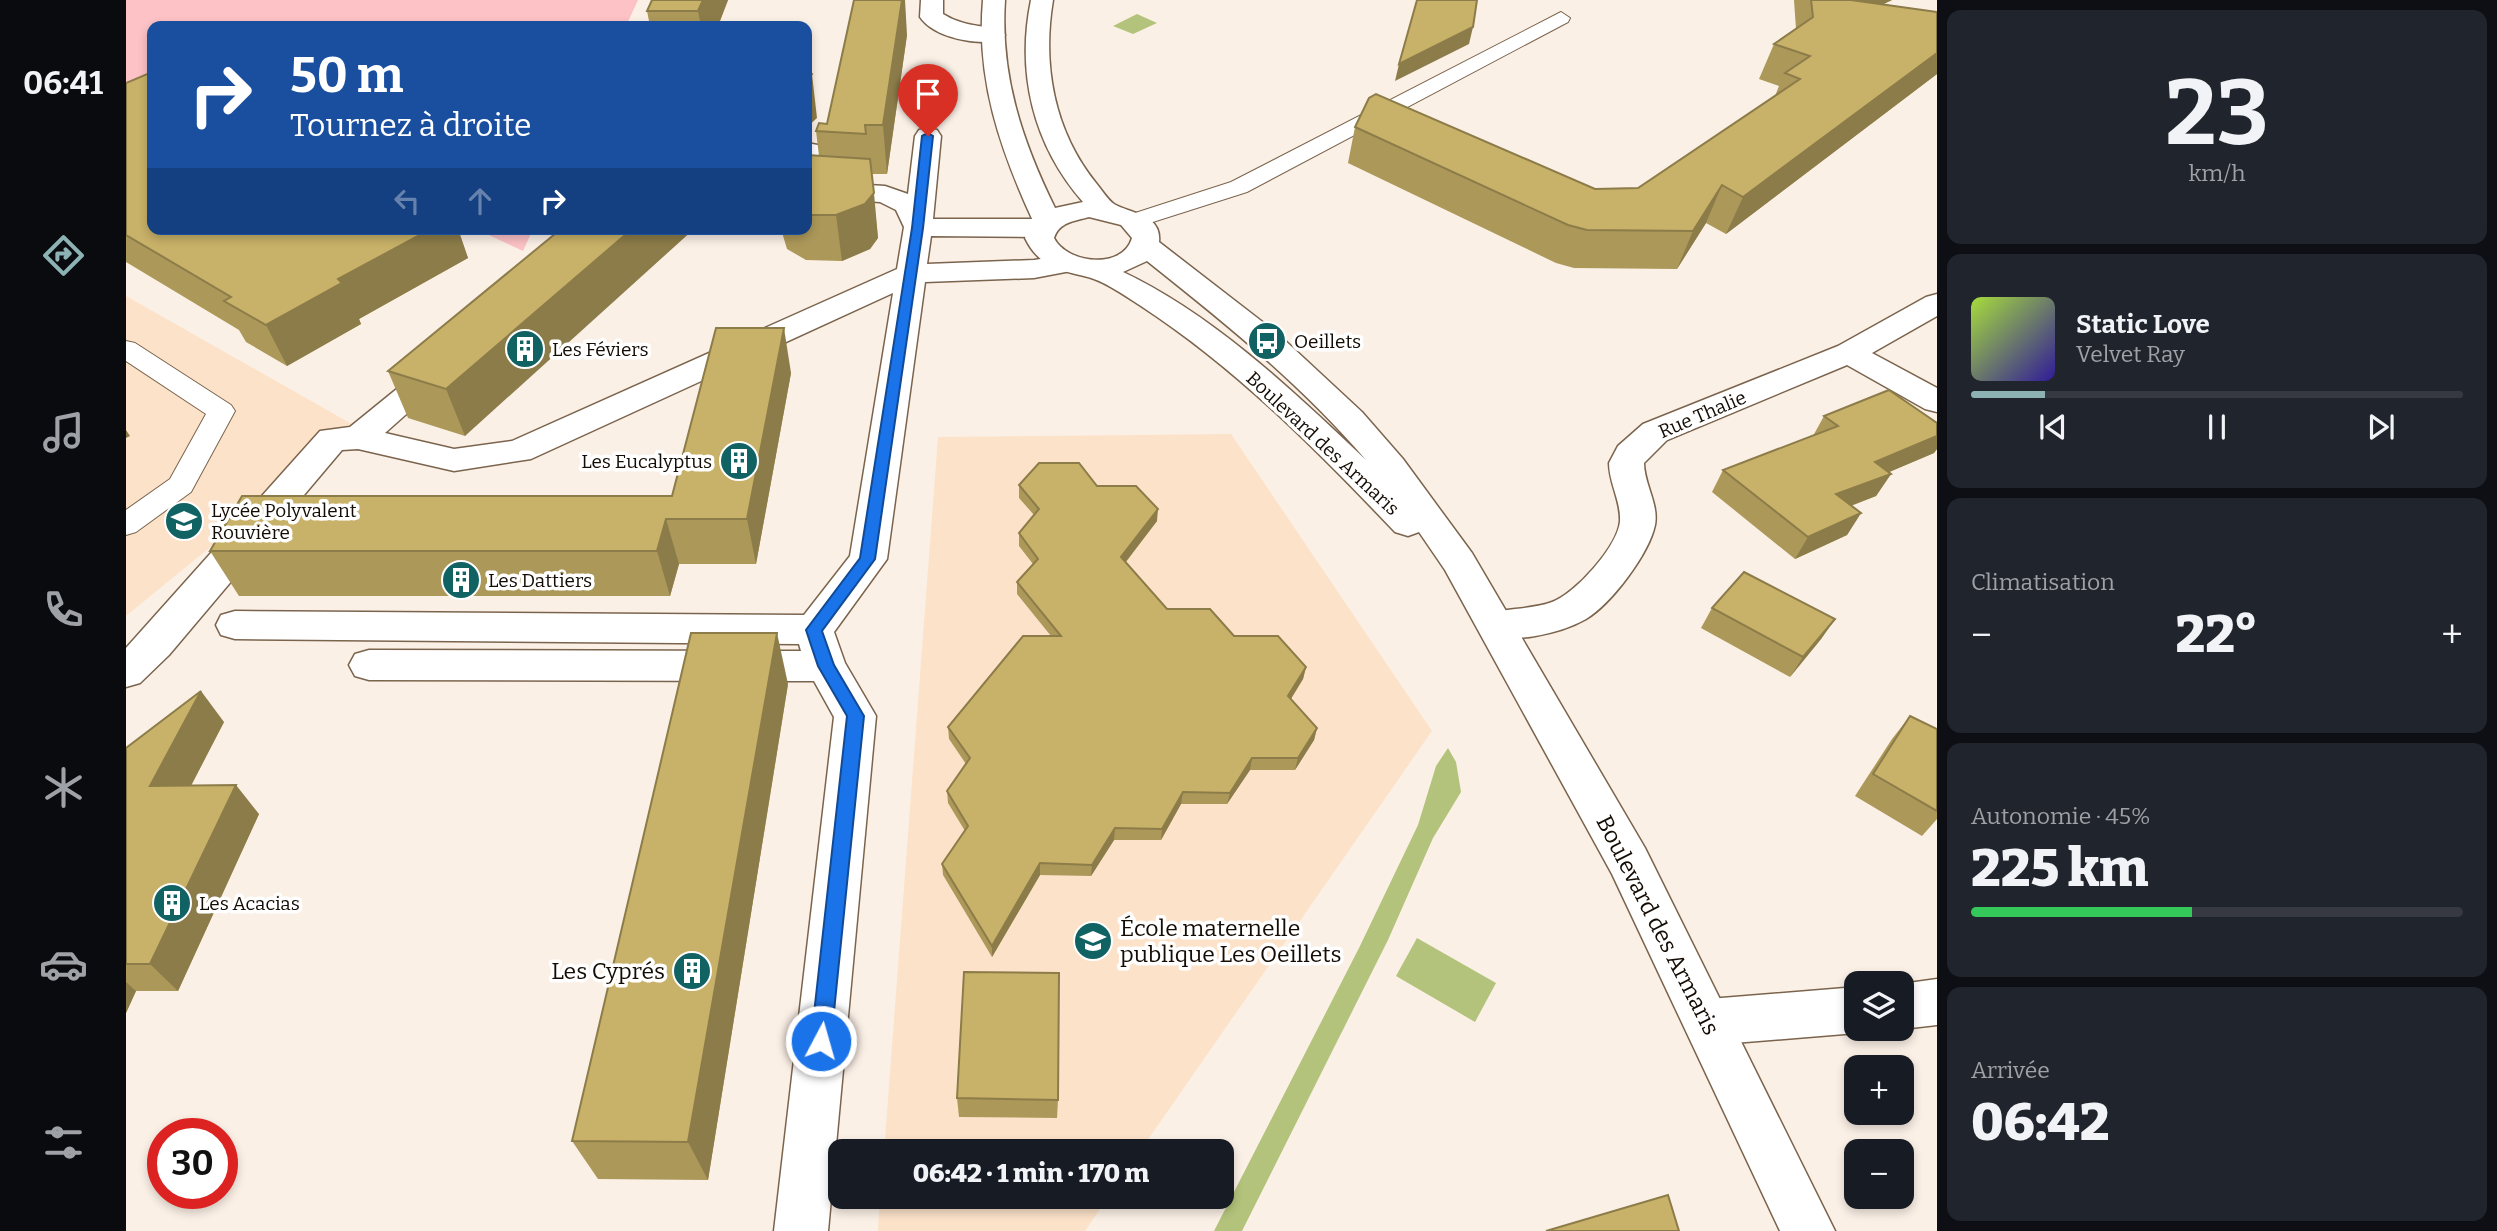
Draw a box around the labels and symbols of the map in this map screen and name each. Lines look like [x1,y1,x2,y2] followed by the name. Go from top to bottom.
[898,64,958,136] pin
[1246,320,1288,362] bus stop icon: Oeillets
[504,328,546,370] building icon: Les Féviers
[1294,330,1361,353] place label: Oeillets
[552,338,649,361] place label: Les Féviers
[1242,367,1404,520] street label: Boulevard des Armaris
[1655,386,1749,443] street label: Rue Thalie
[718,440,760,482] building icon: Les Eucalyptus
[581,450,712,473] place label: Les Eucalyptus
[211,499,357,544] place label: Lycée Polyvalent Rouvière
[163,500,205,542] school or university icon: Lycée Polyvalent Rouvière
[440,559,482,601] building icon: Les Dattiers
[488,569,592,592] place label: Les Dattiers
[1590,811,1726,1039] street label: Boulevard des Armaris
[151,882,193,924] building icon: Les Acacias
[199,892,300,915] place label: Les Acacias
[1120,914,1341,968] place label: École maternelle publique Les Oeillets
[1072,920,1114,962] school or university icon: École maternelle publique Les Oeillets
[671,950,713,992] building icon: Les Cyprés
[551,957,665,985] place label: Les Cyprés
[784,1004,858,1078] position arrow
[147,1118,238,1209] speed limit sign: 30

